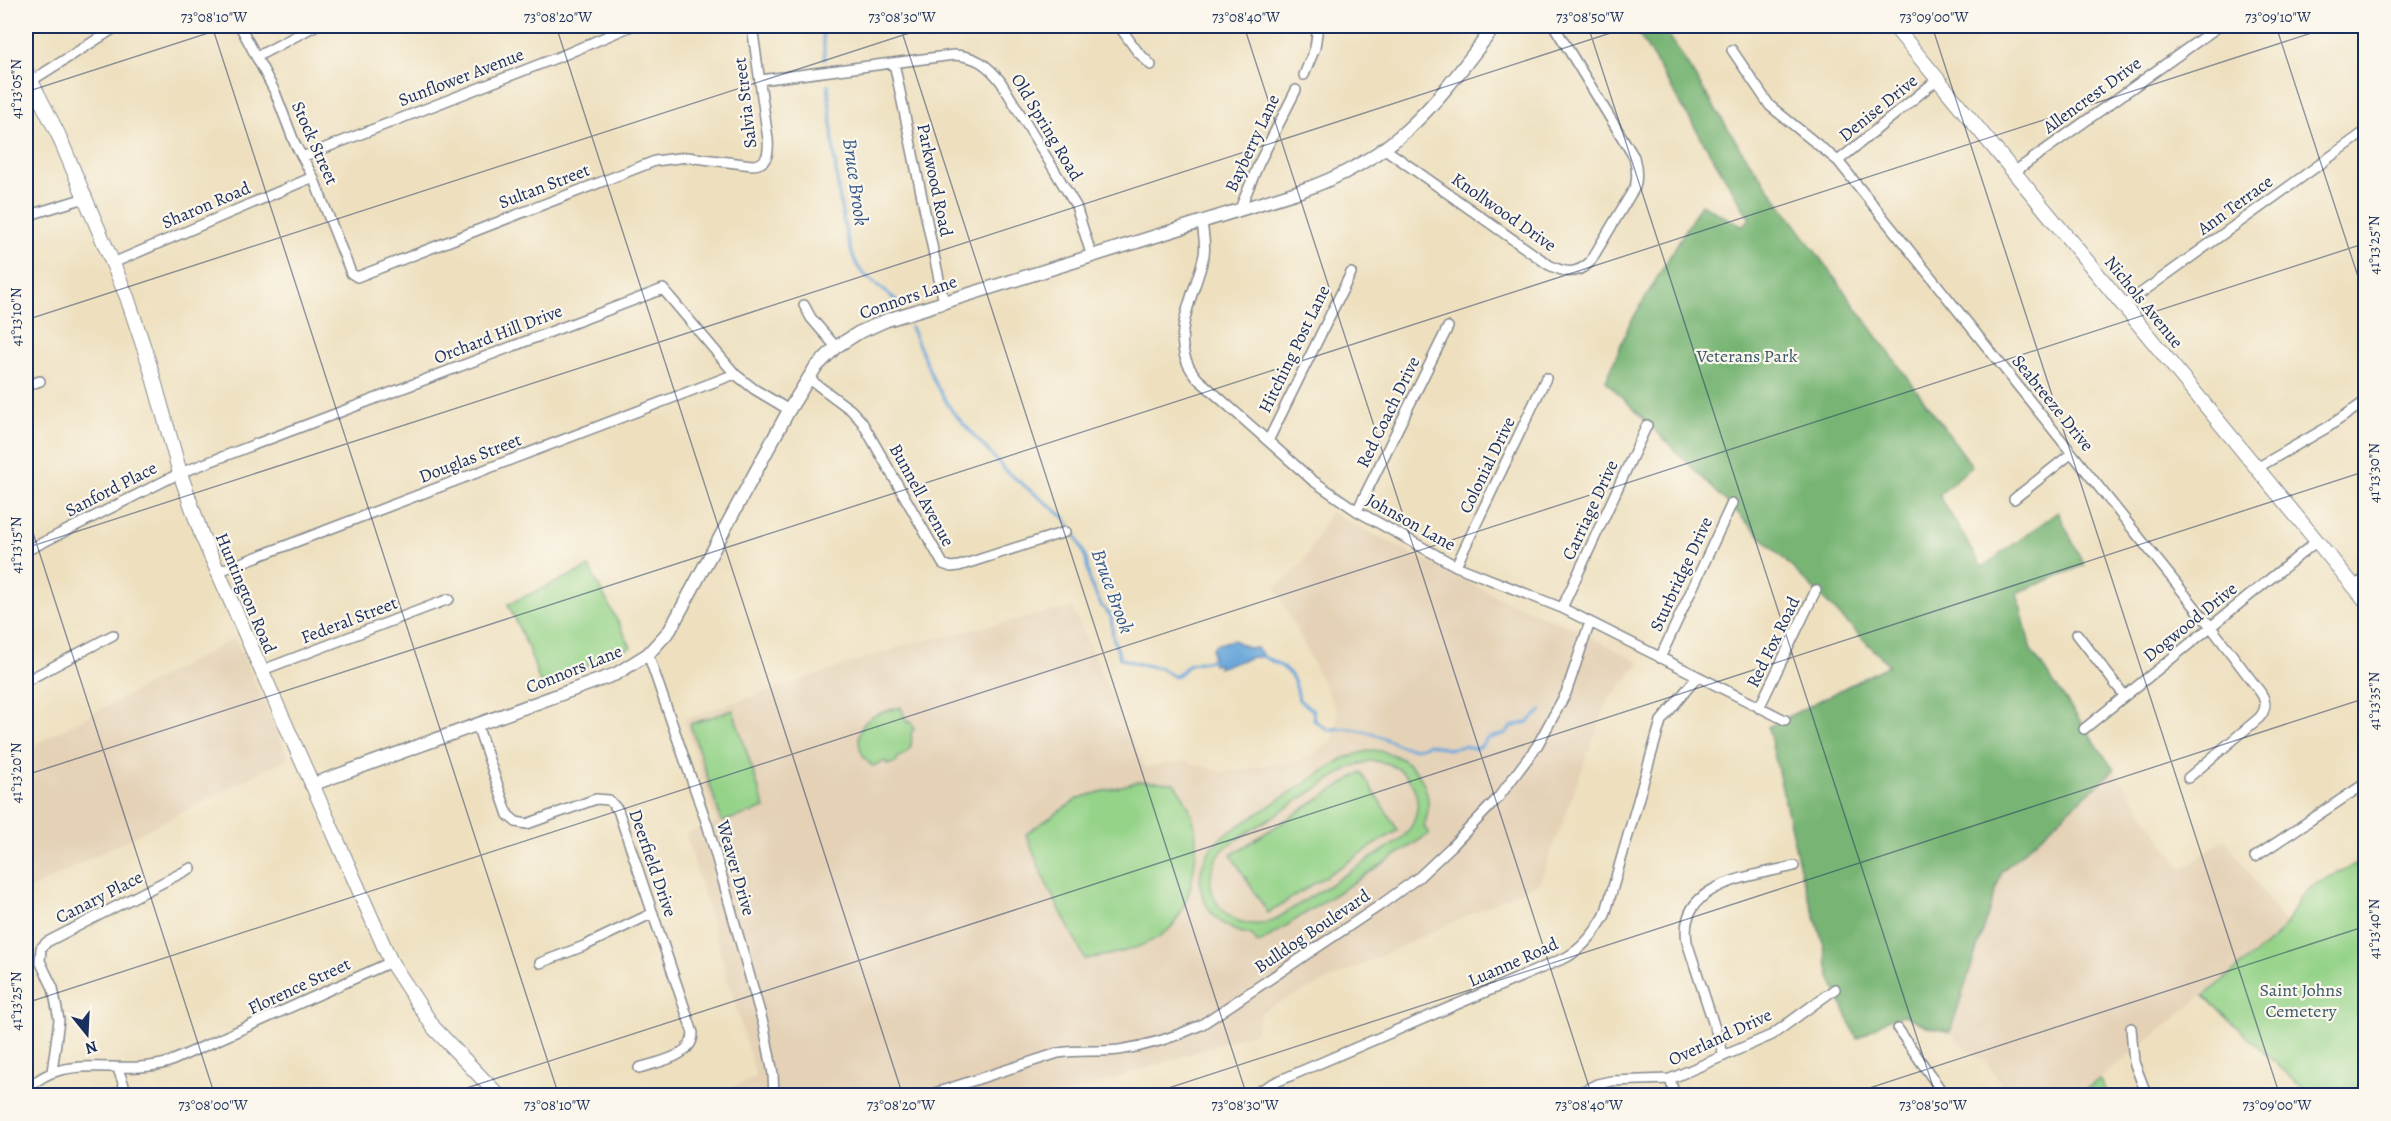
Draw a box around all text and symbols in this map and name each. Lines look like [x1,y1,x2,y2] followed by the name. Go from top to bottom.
[181,7,247,27] text: 73°08'10"W
[524,7,592,27] text: 73°08'20"W
[868,7,936,27] text: 73°08'30"W
[1212,7,1280,27] text: 73°08'40"W
[1556,7,1624,27] text: 73°08'50"W
[1900,7,1968,27] text: 73°09'00"W
[2245,7,2311,27] text: 73°09'10"W
[395,42,527,112] street label: Sunflower Avenue
[2037,51,2146,140] street label: Allencrest Drive
[728,56,762,150] street label: Salvia Street
[6,59,26,119] text: 41°13'05"N
[1006,69,1089,185] street label: Old Spring Road
[1834,69,1922,147] street label: Denise Drive
[1219,90,1285,196] street label: Bayberry Lane
[286,98,344,189] street label: Stock Street
[911,121,959,239] street label: Parkwood Road
[836,137,875,228] water label: Bruce Brook
[495,158,593,214] street label: Sultan Street
[1447,167,1561,257] street label: Knollwood Drive
[2192,170,2278,241] street label: Ann Terrace
[158,175,254,234] street label: Sharon Road
[2364,215,2384,275] text: 41°13'25"N
[2099,251,2189,353] street label: Nichols Avenue
[856,269,960,325] street label: Connors Lane
[1253,281,1335,417] street label: Hitching Post Lane
[6,287,26,346] text: 41°13'10"N
[430,298,566,370] street label: Orchard Hill Drive
[1695,344,1798,368] park label: Veterans Park
[2007,350,2099,456] street label: Seabreeze Drive
[1351,352,1425,472] street label: Red Coach Drive
[1453,413,1521,517] street label: Colonial Drive
[415,427,525,489] street label: Douglas Street
[884,439,960,551] street label: Bunnell Avenue
[2364,443,2384,503] text: 41°13'30"N
[61,456,161,522] street label: Sanford Place
[1556,456,1624,564] street label: Carriage Drive
[1362,488,1460,556] street label: Johnson Lane
[1644,513,1718,635] street label: Sturbridge Drive
[6,516,26,574] text: 41°13'15"N
[210,529,282,657] street label: Huntington Road
[1085,545,1140,637] water label: Bruce Brook
[2138,577,2242,667] street label: Dogwood Drive
[297,591,401,649] street label: Federal Street
[1741,592,1805,691] street label: Red Fox Road
[522,639,626,699] street label: Connors Lane
[2364,672,2384,730] text: 41°13'35"N
[6,742,26,803] text: 41°13'20"N
[623,806,683,920] street label: Deerfield Drive
[711,817,761,919] street label: Weaver Drive
[51,865,147,929] street label: Canary Place
[1249,883,1375,979] street label: Bulldog Boulevard
[2364,899,2384,959] text: 41°13'40"N
[1464,931,1562,993] street label: Luanne Road
[244,952,354,1020] street label: Florence Street
[6,971,26,1031] text: 41°13'25"N
[2260,978,2342,1023] park label: Saint Johns Cemetery
[1664,1003,1776,1071] street label: Overland Drive
[57,1004,117,1064] north arrow
[82,1035,100,1060] text: N
[178,1095,248,1115] text: 73°08'00"W
[524,1095,590,1115] text: 73°08'10"W
[867,1095,935,1115] text: 73°08'20"W
[1211,1095,1279,1115] text: 73°08'30"W
[1555,1095,1623,1115] text: 73°08'40"W
[1899,1095,1967,1115] text: 73°08'50"W
[2243,1095,2311,1115] text: 73°09'00"W

